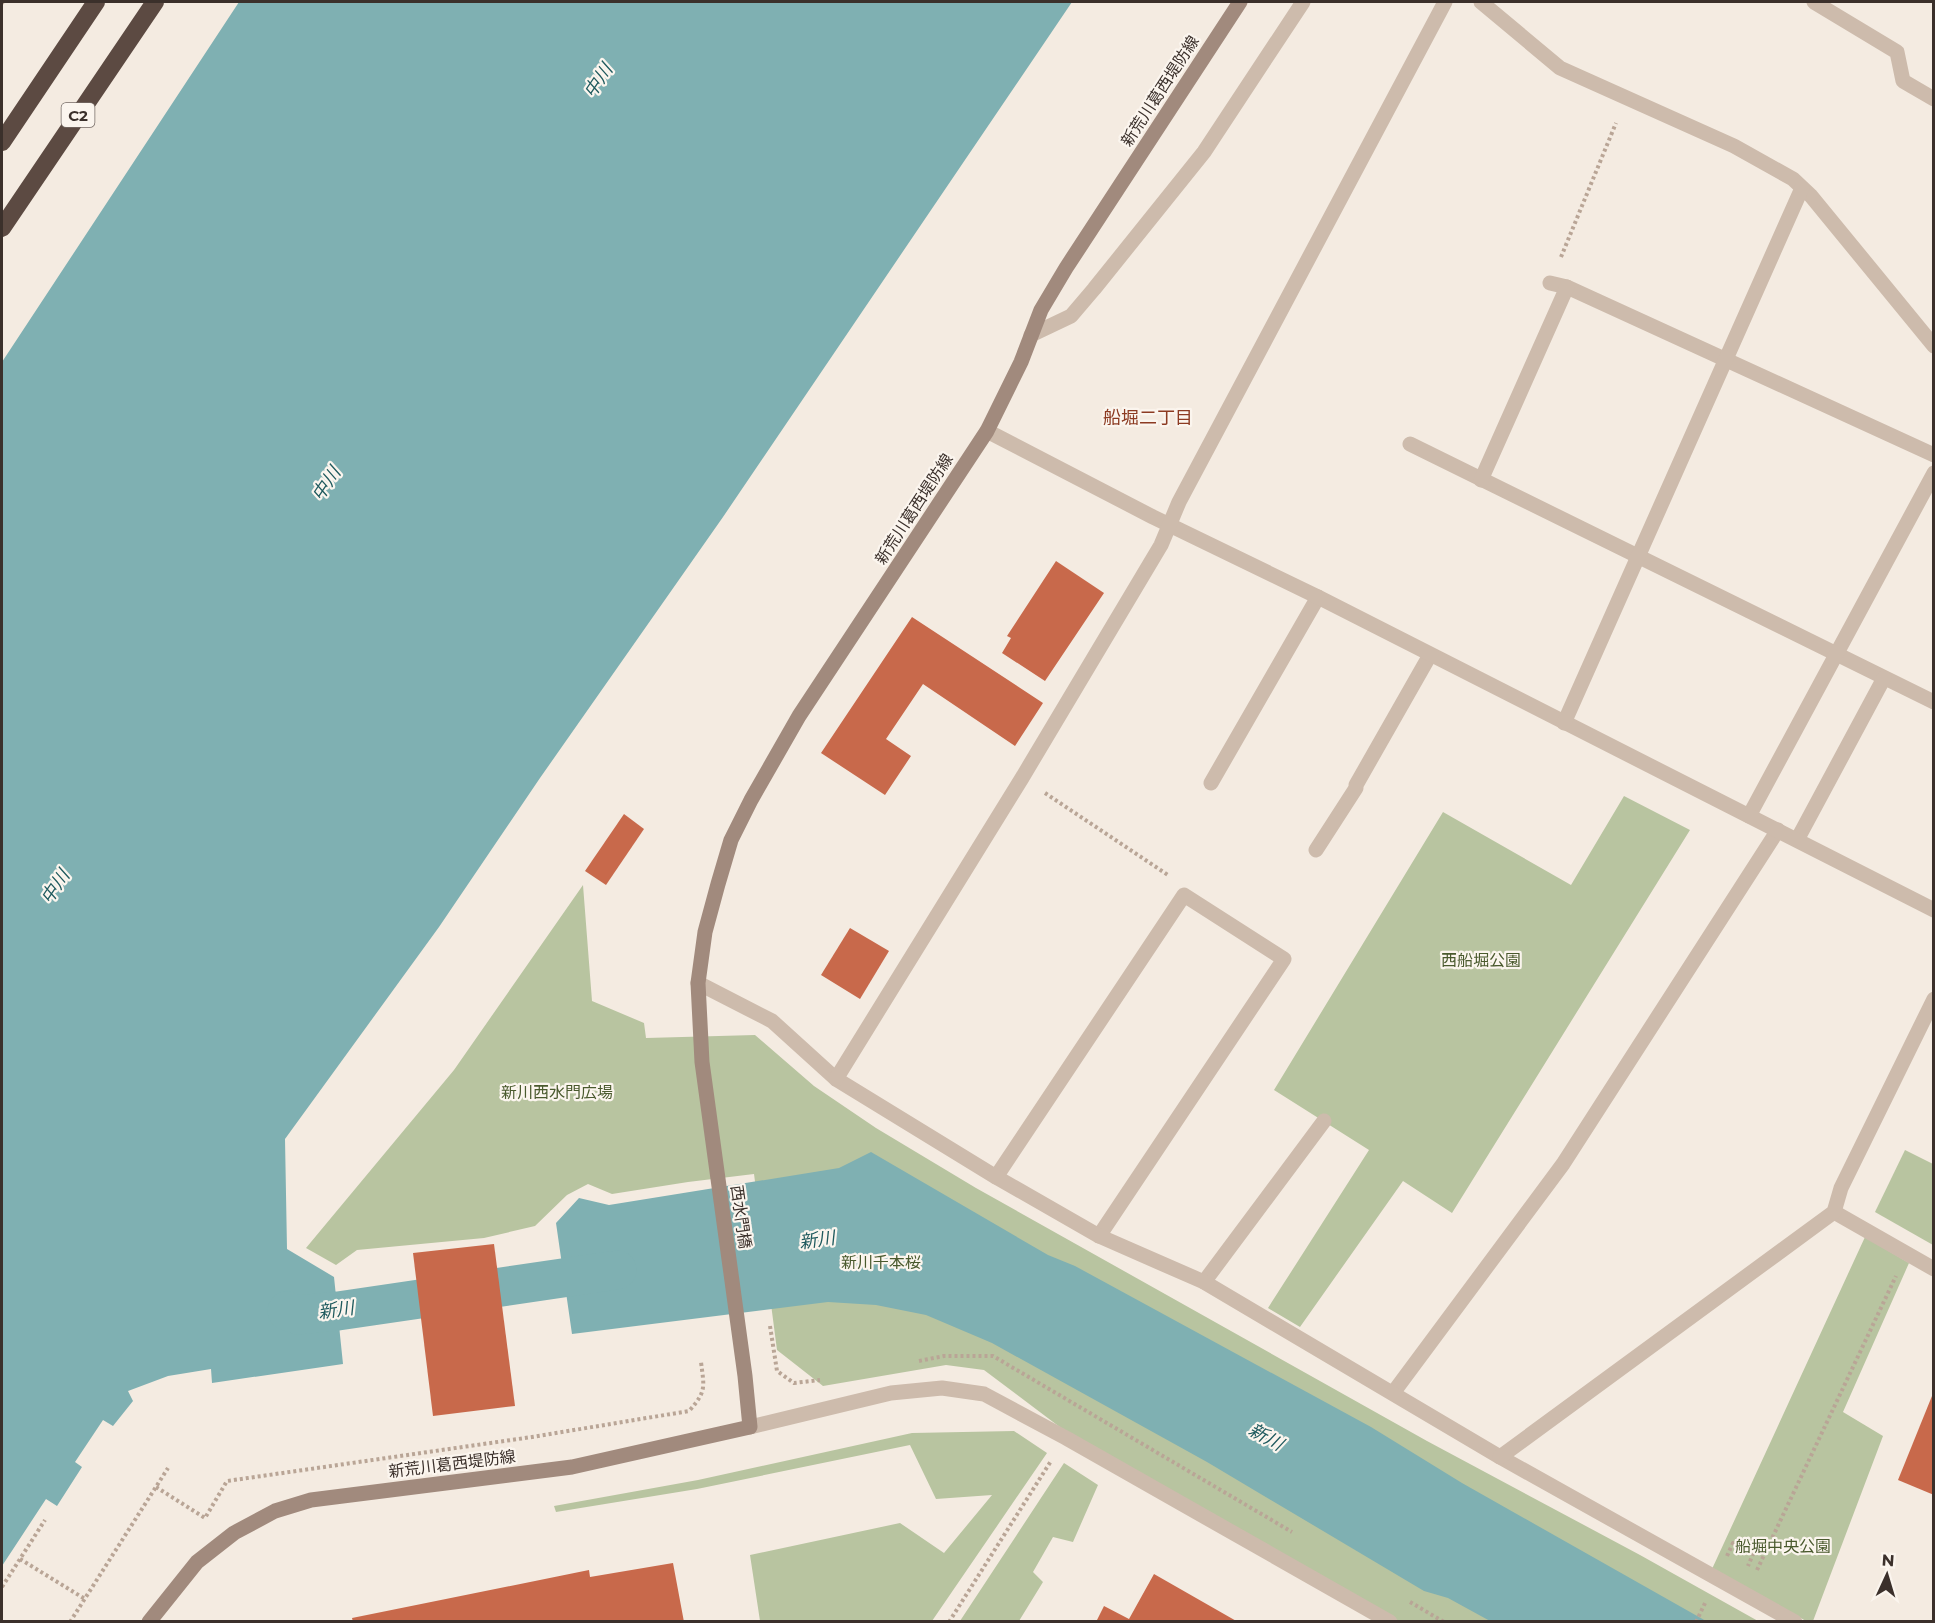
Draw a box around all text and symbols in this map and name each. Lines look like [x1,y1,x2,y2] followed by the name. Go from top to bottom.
[1117,32,1203,150] street label: 新荒川葛西堤防線
[579,58,618,102] water label: 中川
[62,103,94,127] road number: C2
[1103,407,1193,429] district label: 船堀二丁目
[871,450,957,568] street label: 新荒川葛西堤防線
[307,461,346,505] water label: 中川
[36,864,75,908] water label: 中川
[1441,951,1521,970] park label: 西船堀公園
[501,1083,613,1102] park label: 新川西水門広場
[727,1184,755,1250] street label: 西水門橋
[798,1226,838,1253] water label: 新川
[841,1253,921,1272] park label: 新川千本桜
[317,1296,357,1323] water label: 新川
[1245,1419,1289,1456] water label: 新川
[387,1447,517,1481] street label: 新荒川葛西堤防線
[1735,1537,1831,1556] park label: 船堀中央公園
[1857,1545,1917,1605] north arrow
[1881,1551,1895,1570] text: N

